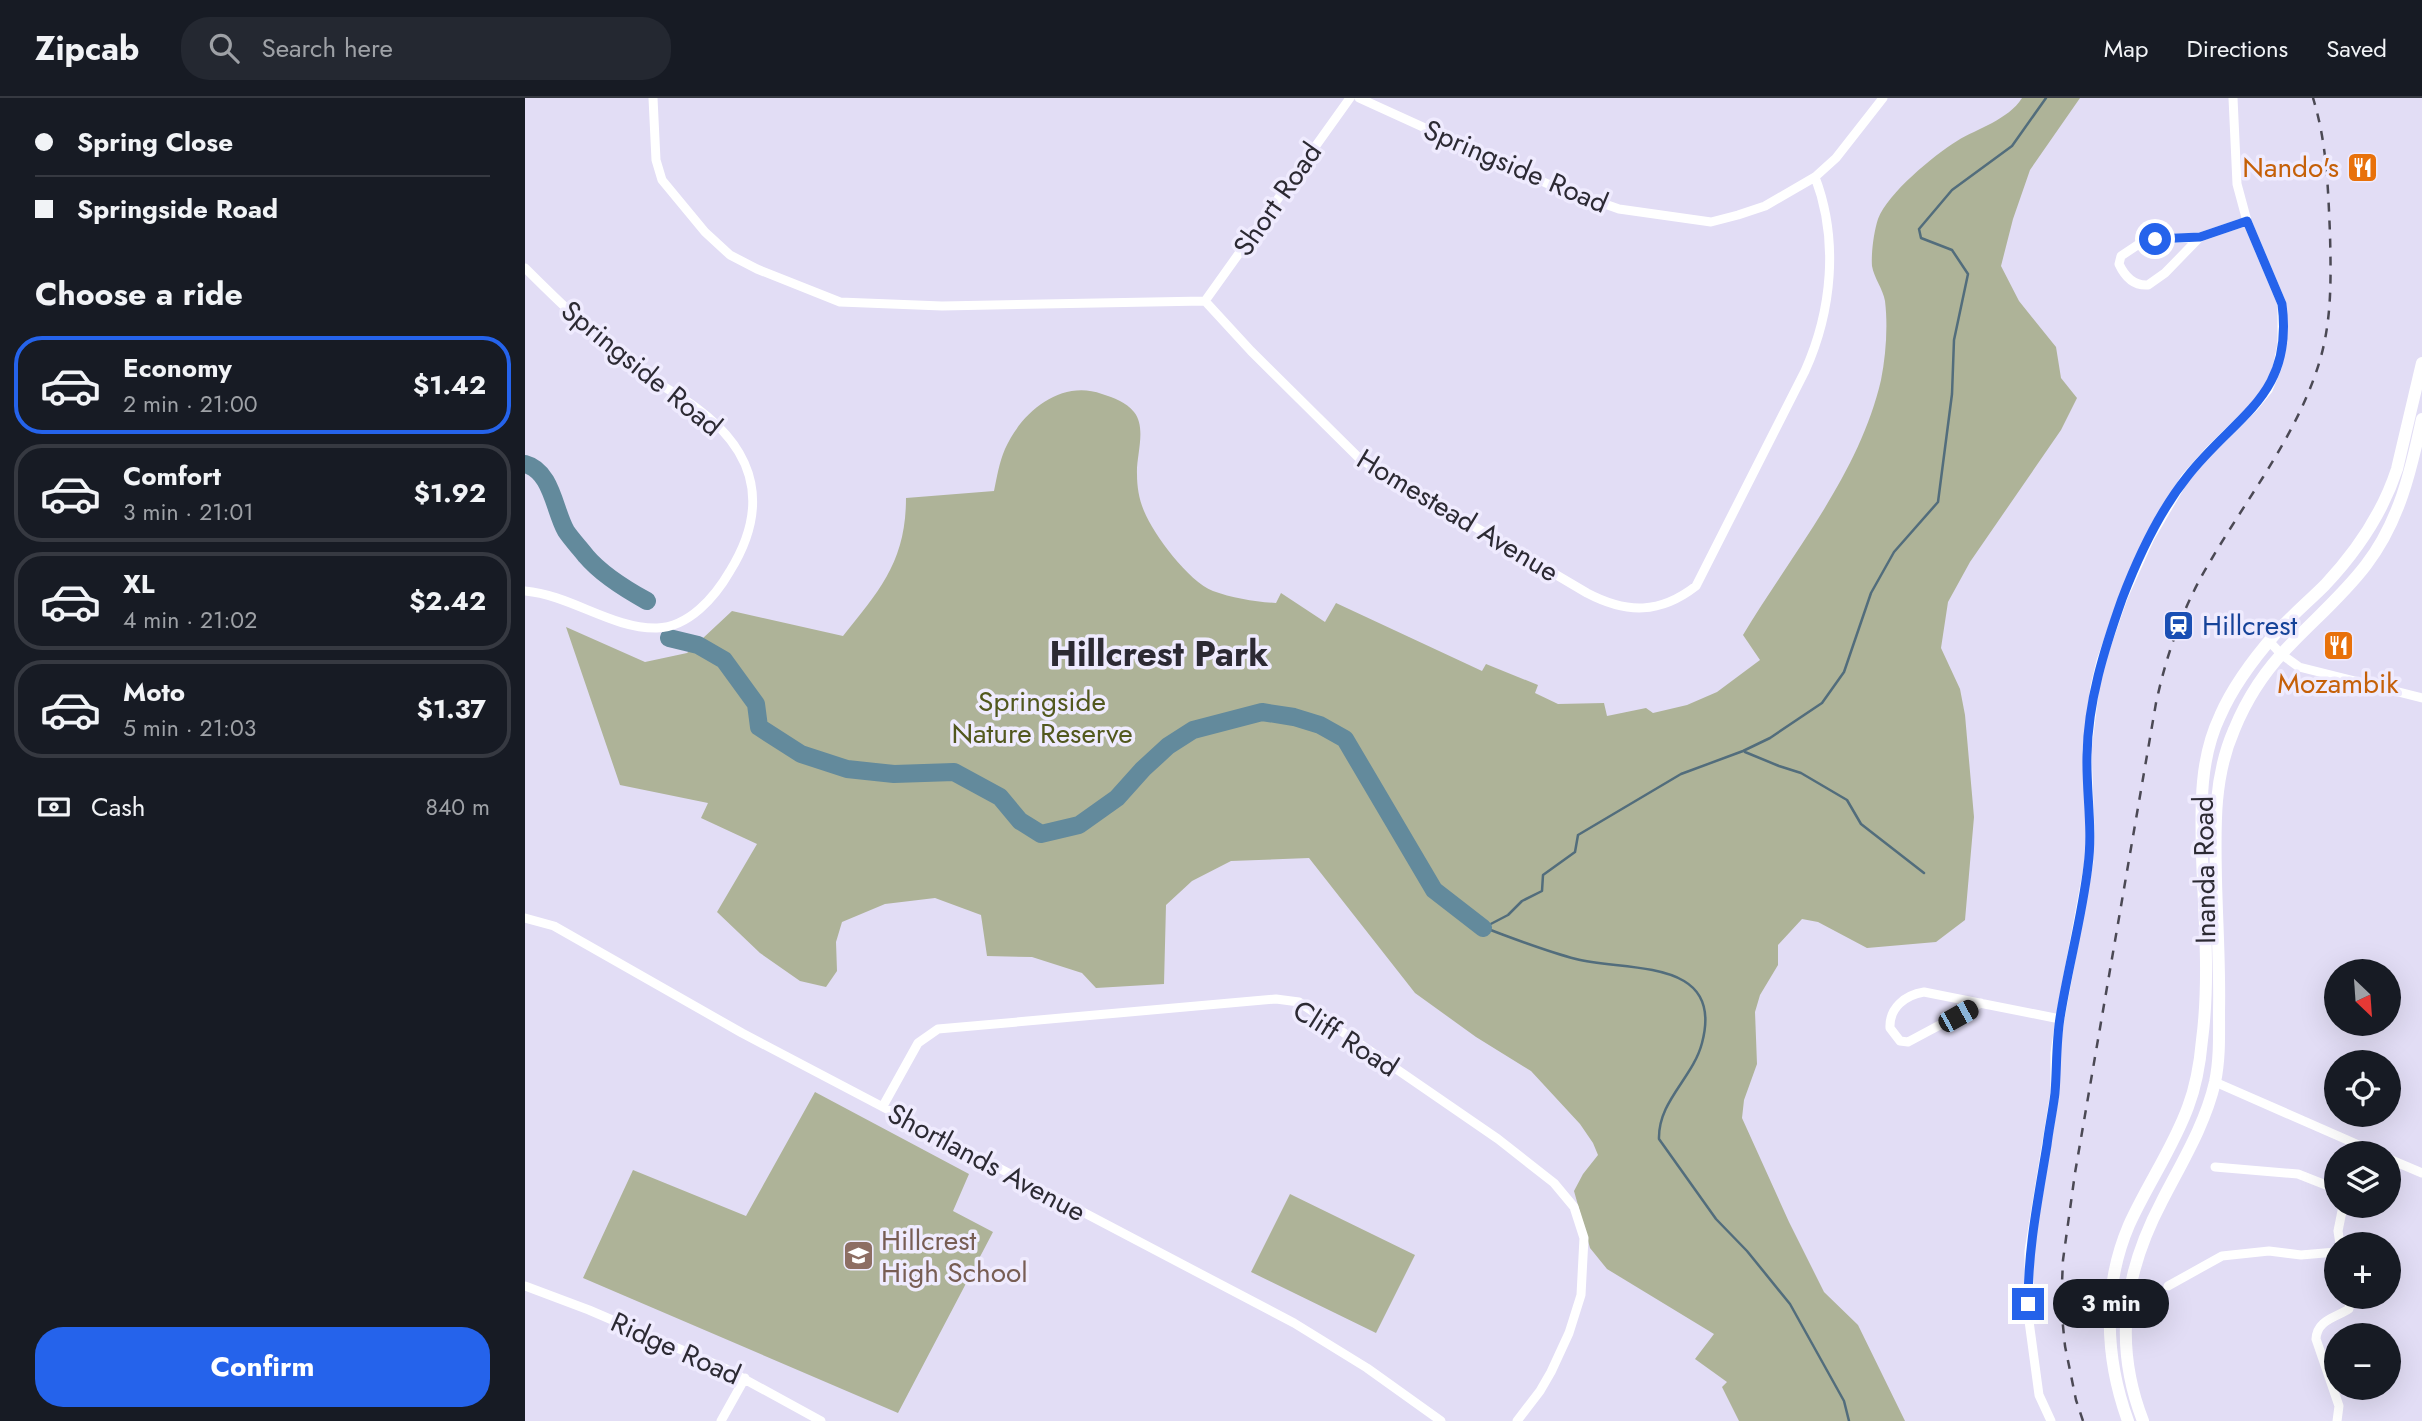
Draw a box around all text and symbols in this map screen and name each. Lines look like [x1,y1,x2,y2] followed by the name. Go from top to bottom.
[181,17,671,80] search box
[35,25,139,72] text: Zipcab
[205,29,243,67] icon: search
[261,29,393,67] text: Search here
[2104,31,2149,66] text: Map
[2187,31,2288,66] text: Directions
[2326,31,2387,66] text: Saved
[1417,109,1614,224] street label: Springside Road
[77,123,233,161] text: Spring Close
[1223,134,1332,264] street label: Short Road
[2242,147,2339,188] place label: Nando's
[2345,150,2379,184] restaurant icon: Nando's
[77,190,278,228] text: Springside Road
[2139,223,2171,255] route start
[35,271,243,317] text: Choose a ride
[552,291,731,446] street label: Springside Road
[123,349,232,387] text: Economy
[39,354,102,417] icon: car
[413,366,486,404] text: $1.42
[123,387,258,421] text: 2 min · 21:00
[1349,439,1566,592] street label: Homestead Avenue
[123,457,221,495] text: Comfort
[39,462,102,525] icon: car
[414,474,486,512] text: $1.92
[123,495,254,529] text: 3 min · 21:01
[123,565,155,603] text: XL
[39,570,102,633] icon: car
[409,582,486,620] text: $2.42
[123,603,257,637] text: 4 min · 21:02
[2202,605,2297,646] place label: Hillcrest
[2162,608,2196,642] station icon: Hillcrest
[1049,629,1269,679] district label: Hillcrest Park
[2321,629,2355,663] restaurant icon: Mozambik
[2277,663,2399,704] place label: Mozambik
[123,673,185,711] text: Moto
[39,678,102,741] icon: car
[951,681,1133,754] park label: Springside Nature Reserve
[417,690,486,728] text: $1.37
[123,711,256,745] text: 5 min · 21:03
[35,788,73,826] icon: cash
[91,788,145,826] text: Cash
[425,790,490,824] text: 840 m
[2183,796,2226,944] street label: Inanda Road
[2324,959,2401,1036] north arrow
[2324,959,2401,1400] map controls
[1285,990,1407,1087] street label: Cliff Road
[1935,997,1982,1035] car
[2324,1050,2401,1127] button: locate
[880,1093,1093,1232] street label: Shortlands Avenue
[2324,1141,2401,1218] button: layers
[881,1220,1028,1293] place label: Hillcrest High School
[2324,1232,2401,1309] button: +
[841,1239,875,1273] school or university icon: Hillcrest High School
[2053,1280,2168,1328] callout: 3 min
[2081,1286,2141,1320] text: 3 min
[2012,1288,2044,1320] route end
[604,1302,747,1395] street label: Ridge Road
[2324,1323,2401,1400] button: −
[35,1327,490,1407] button: Confirm

